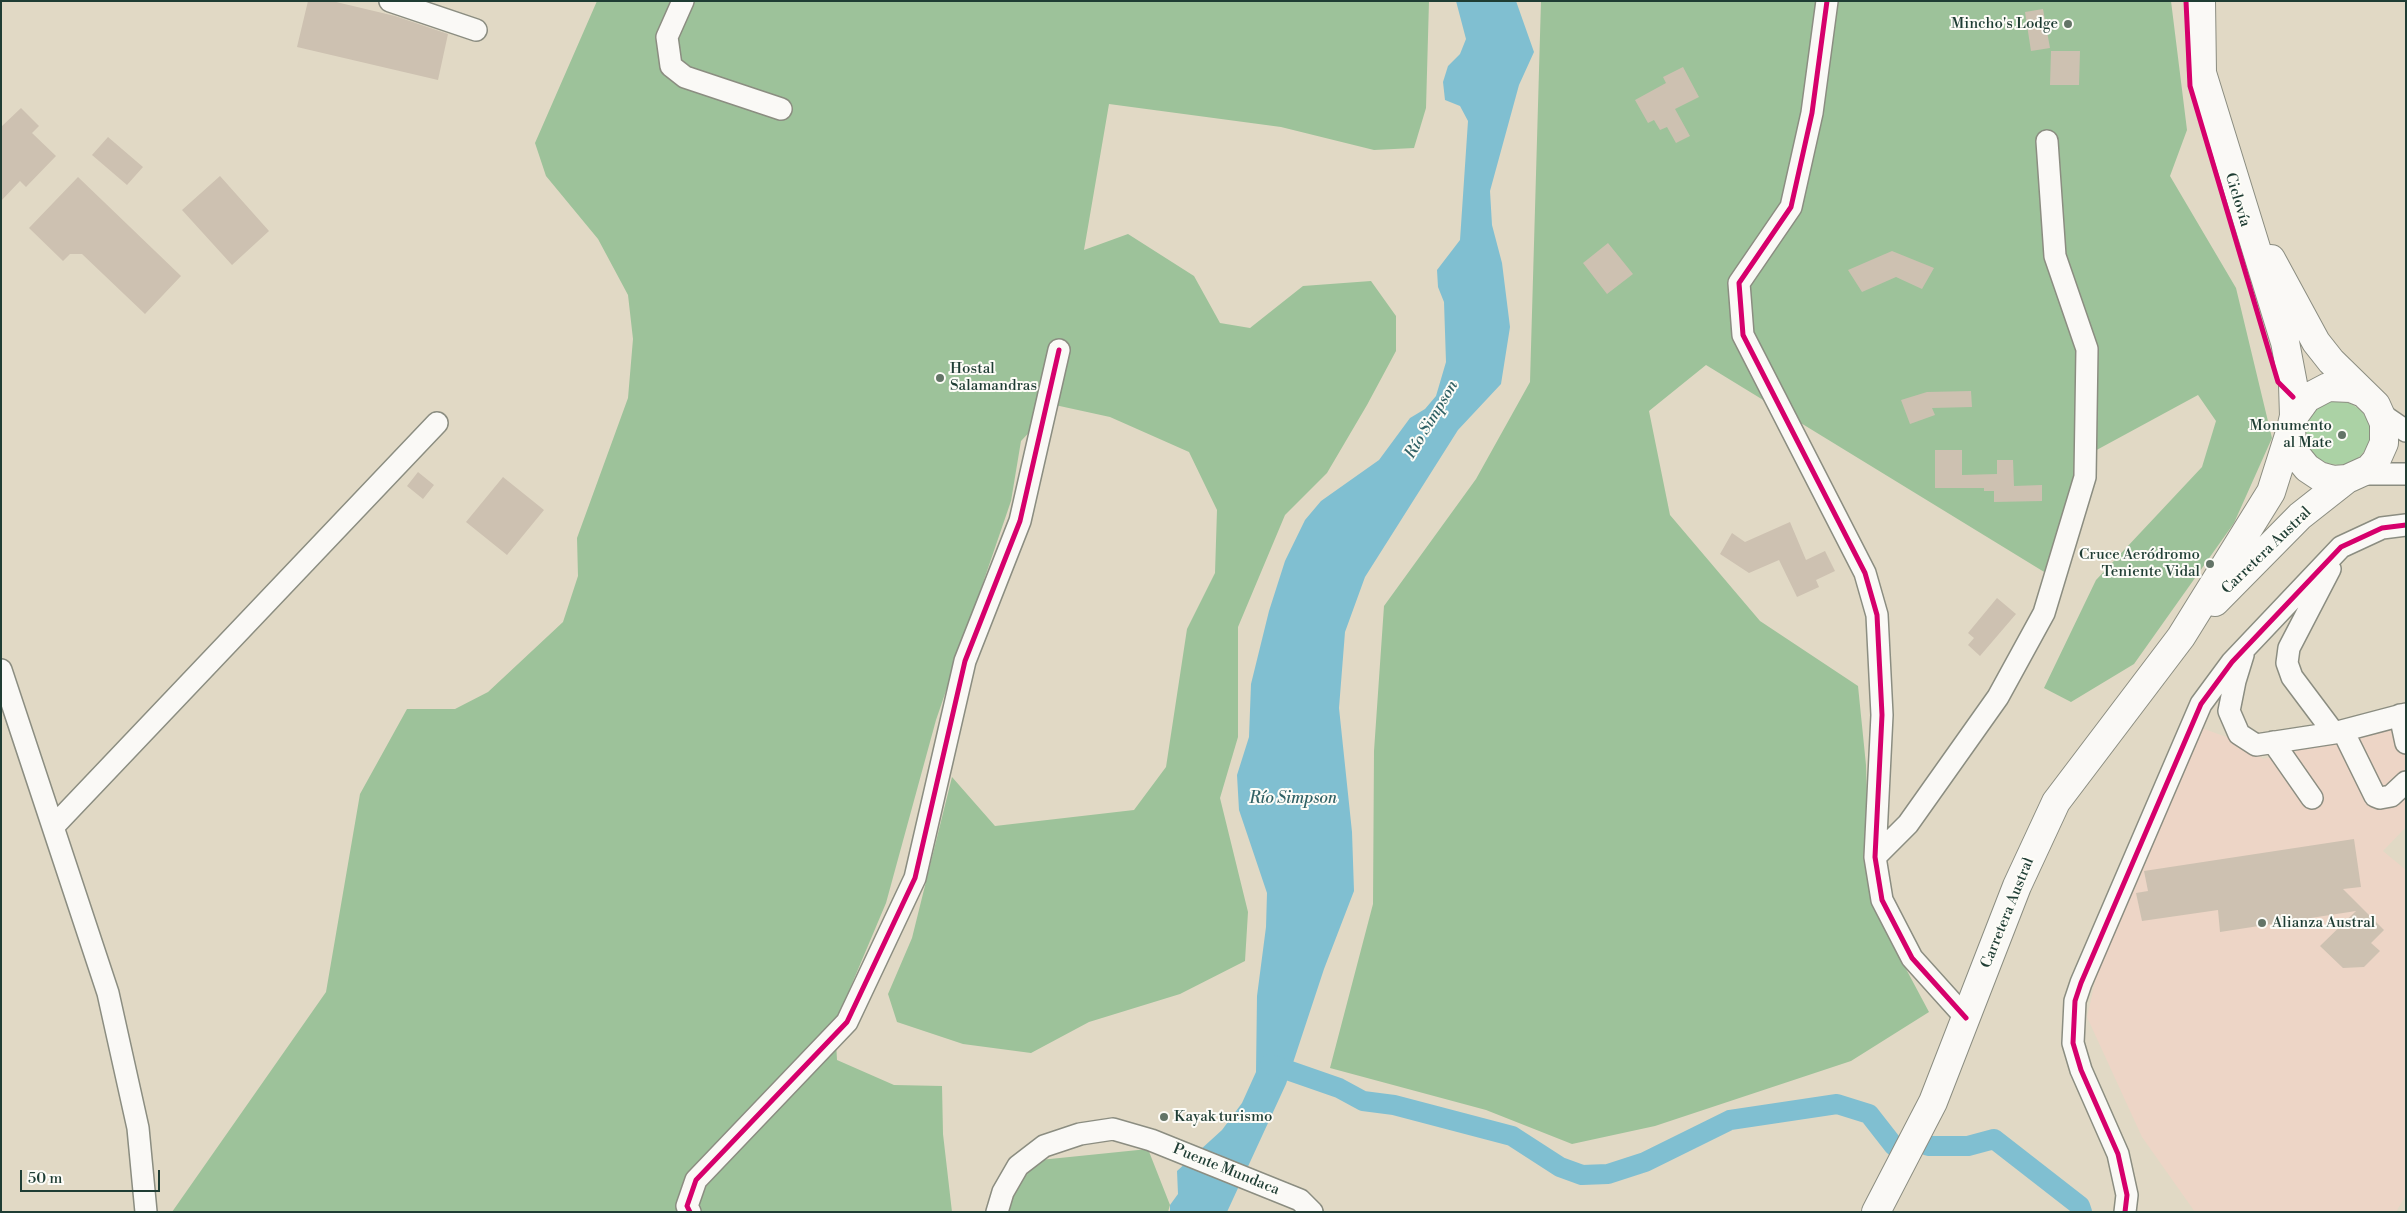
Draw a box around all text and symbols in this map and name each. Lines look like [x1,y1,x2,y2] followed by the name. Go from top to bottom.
[1951,15,2058,33] place label: Mincho's Lodge
[2062,18,2074,30] marker: Mincho's Lodge
[2220,171,2254,229] street label: Ciclovía
[950,360,1037,395] place label: Hostal Salamandras
[934,372,946,384] marker: Hostal Salamandras
[1401,377,1463,463] water label: Río Simpson
[2250,417,2332,452] place label: Monumento al Mate
[2336,429,2348,441] marker: Monumento al Mate
[2218,504,2316,598] street label: Carretera Austral
[2079,546,2200,581] place label: Cruce Aeródromo Teniente Vidal
[2204,558,2216,570] marker: Cruce Aeródromo Teniente Vidal
[1249,789,1337,809] water label: Río Simpson
[1978,855,2038,971] street label: Carretera Austral
[2272,914,2375,932] place label: Alianza Austral
[2256,917,2268,929] marker: Alianza Austral
[1174,1108,1272,1126] place label: Kayak turismo
[1158,1111,1170,1123] marker: Kayak turismo
[1170,1140,1282,1200] street label: Puente Mundaca
[22,1160,162,1192] scale bar
[28,1169,62,1188] text: 50 m

